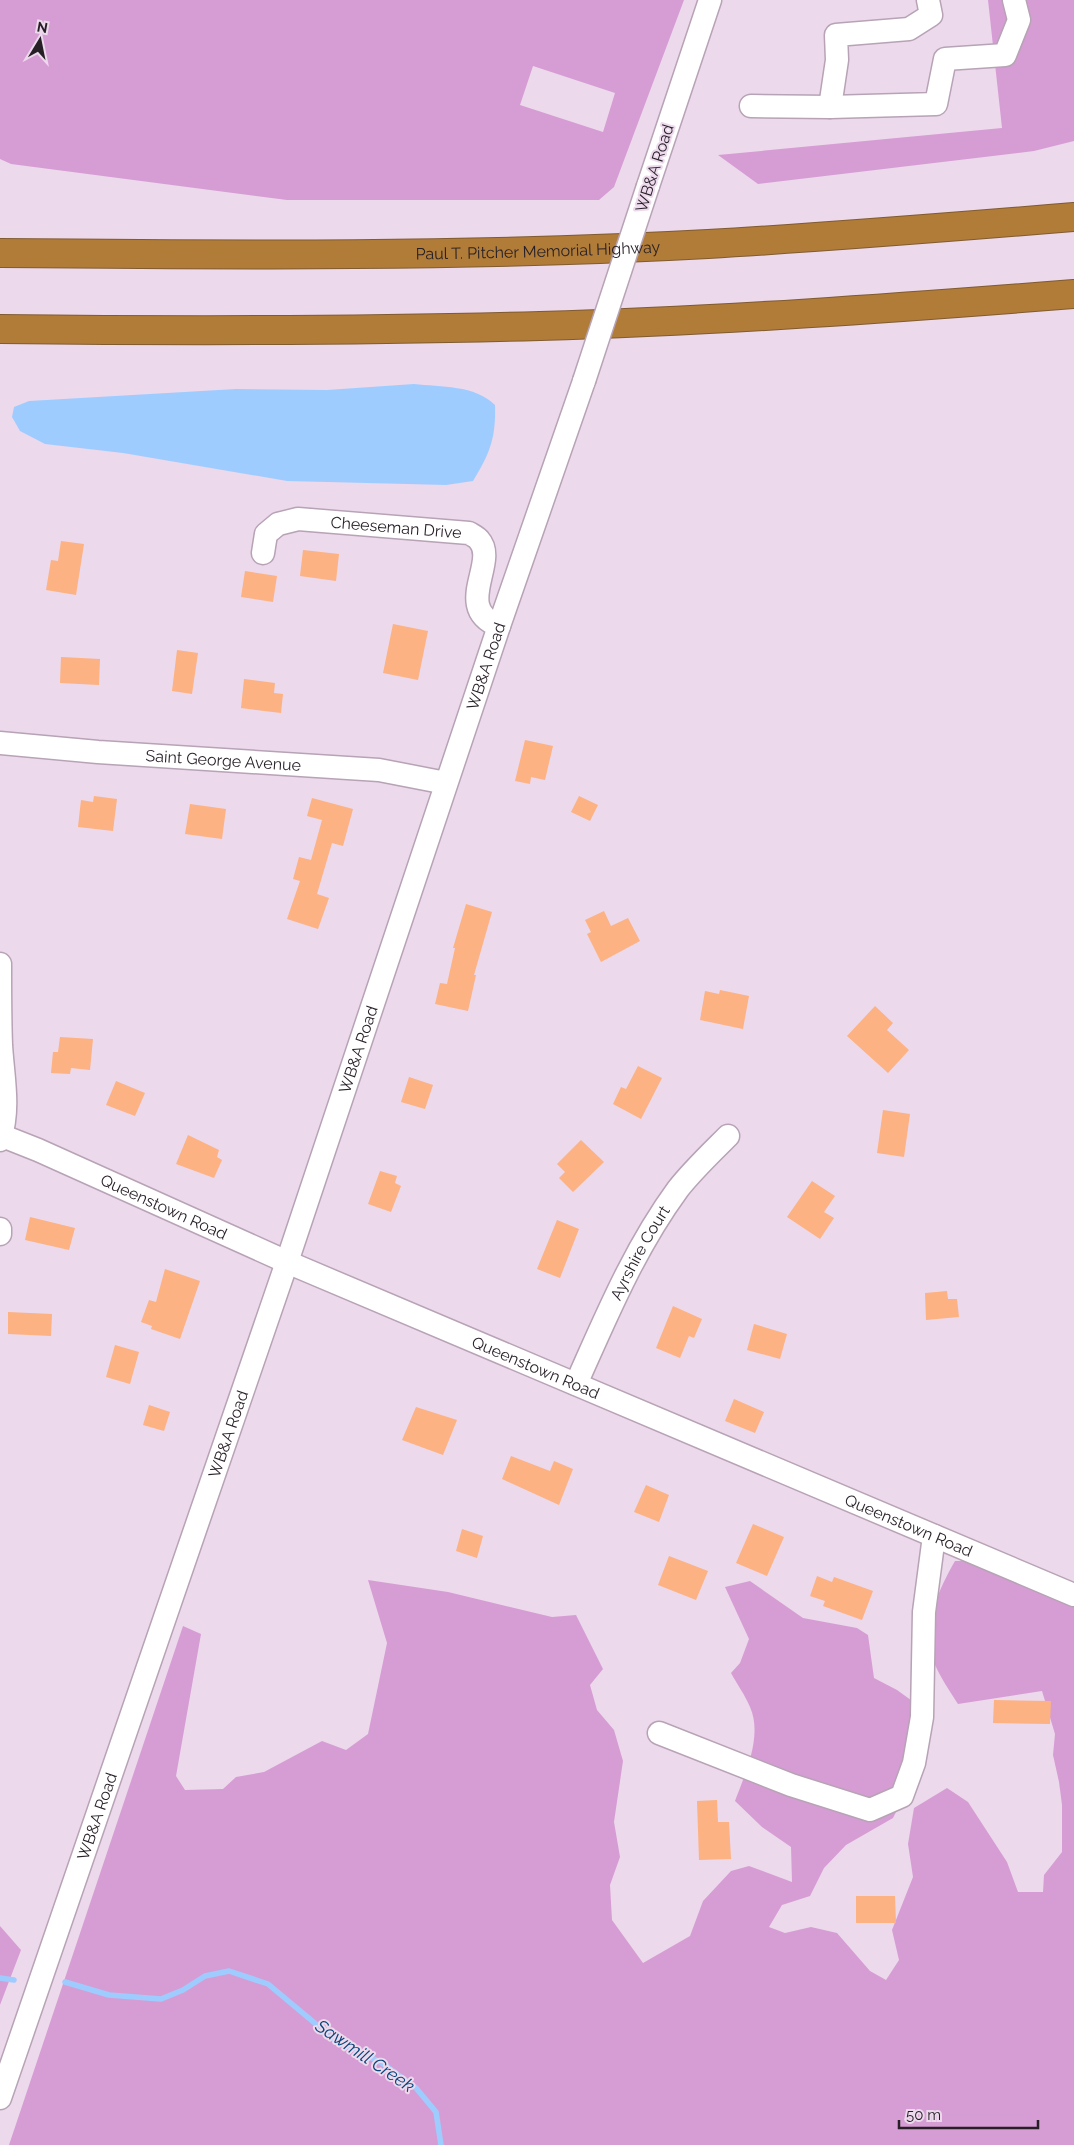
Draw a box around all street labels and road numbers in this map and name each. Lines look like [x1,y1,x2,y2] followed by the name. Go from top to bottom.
[631,122,678,214] street label: WB&A Road
[416,237,661,263] street label: Paul T. Pitcher Memorial Highway
[330,513,462,542] street label: Cheeseman Drive
[463,620,510,713] street label: WB&A Road
[145,746,302,775] street label: Saint George Avenue
[335,1003,382,1096] street label: WB&A Road
[98,1170,230,1244] street label: Queenstown Road
[606,1202,674,1303] street label: Ayrshire Court
[469,1332,602,1403] street label: Queenstown Road
[205,1388,252,1480] street label: WB&A Road
[842,1490,975,1561] street label: Queenstown Road
[73,1770,121,1863] street label: WB&A Road

